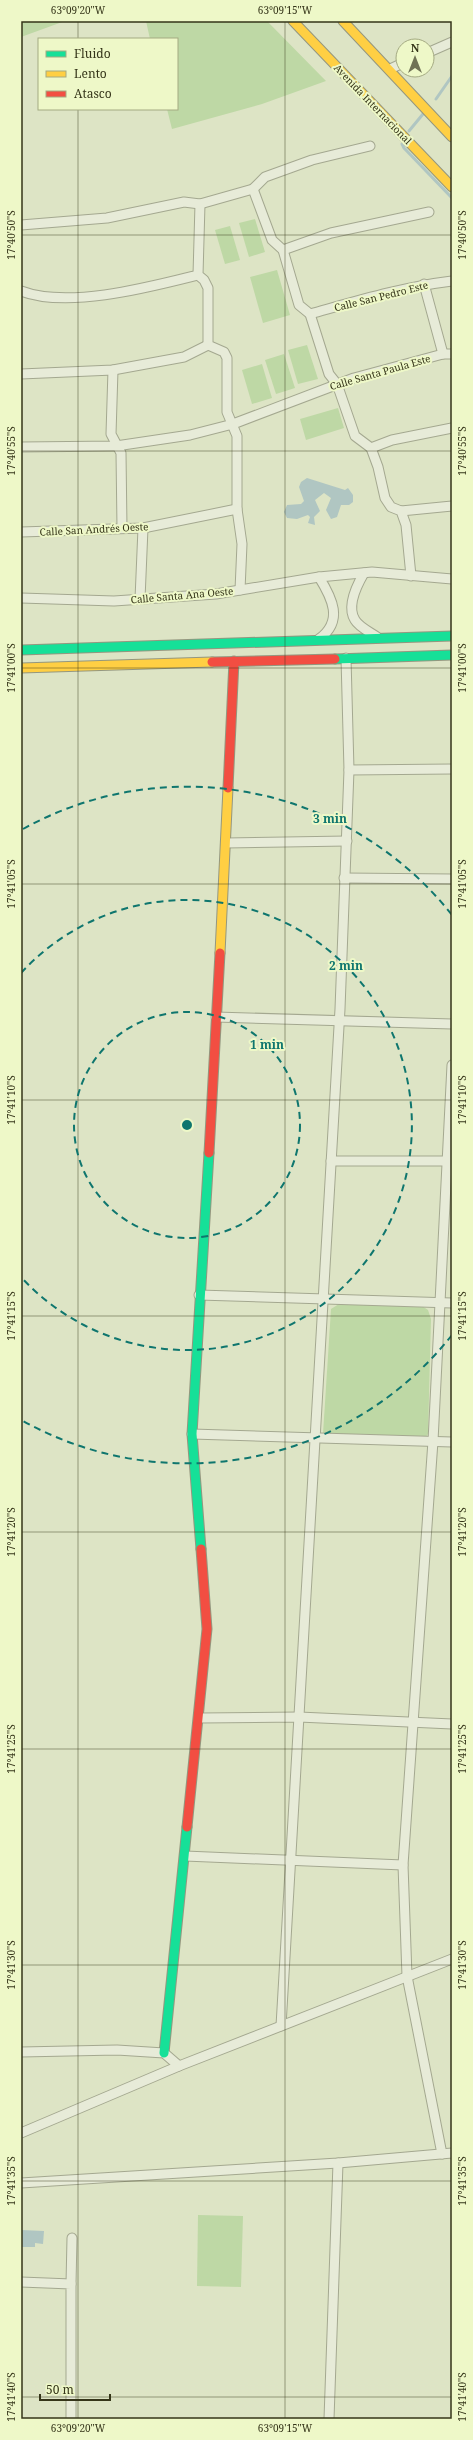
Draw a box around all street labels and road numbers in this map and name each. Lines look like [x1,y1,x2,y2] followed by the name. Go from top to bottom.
[331,61,415,147] street label: Avenida Internacional
[333,278,429,314] street label: Calle San Pedro Este
[328,351,432,393] street label: Calle Santa Paula Este
[39,519,149,539] street label: Calle San Andrés Oeste
[130,584,234,606] street label: Calle Santa Ana Oeste

